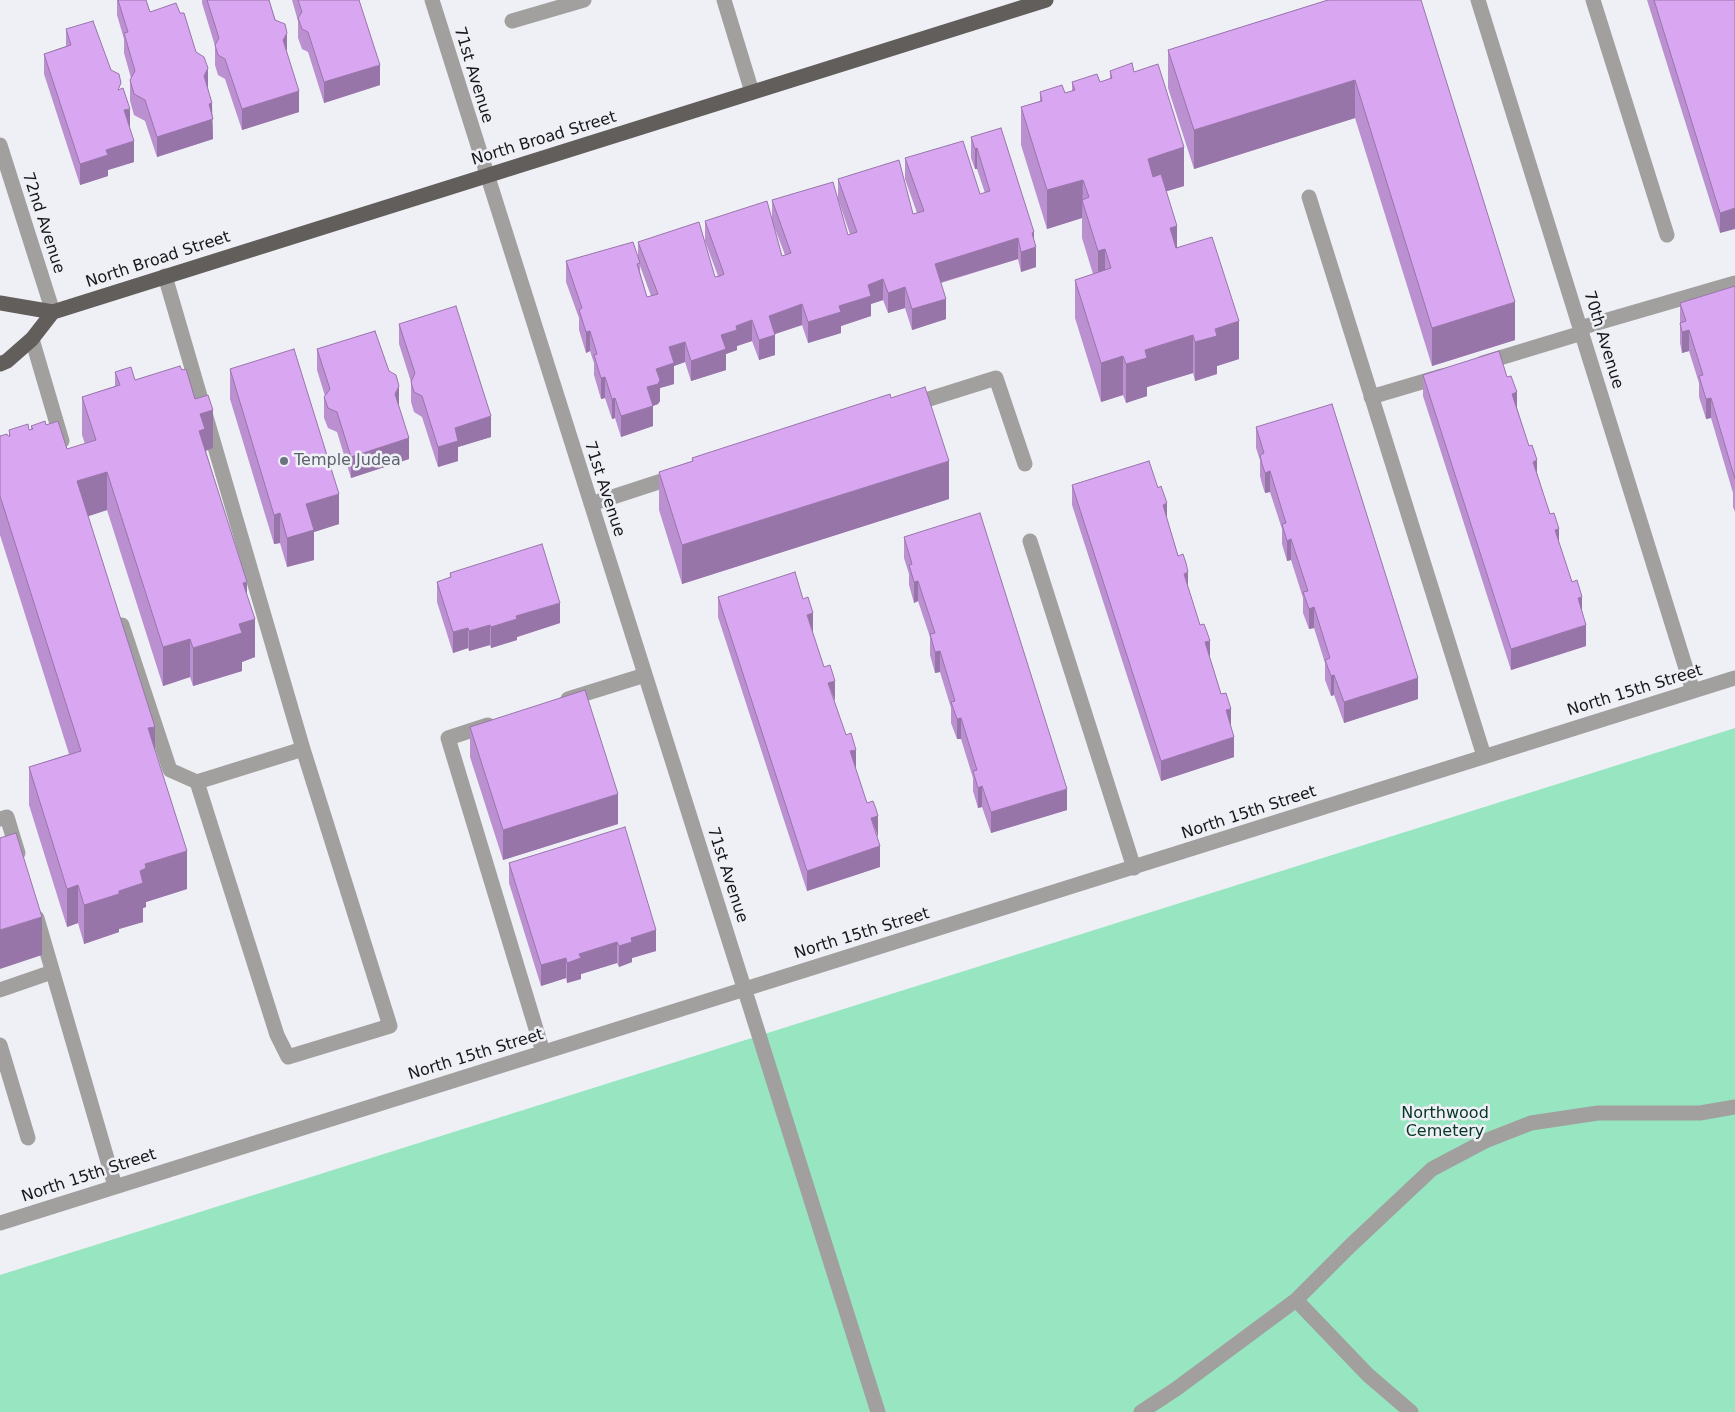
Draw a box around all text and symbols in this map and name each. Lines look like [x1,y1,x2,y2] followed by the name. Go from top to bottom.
[449,25,497,125] street label: 71st Avenue
[469,108,619,170] street label: North Broad Street
[18,170,68,276] street label: 72nd Avenue
[83,228,233,292] street label: North Broad Street
[1579,289,1627,391] street label: 70th Avenue
[579,439,629,539] street label: 71st Avenue
[294,451,401,471] place label: Temple Judea
[278,455,290,467] marker: Temple Judea
[1565,661,1705,721] street label: North 15th Street
[1179,782,1319,844] street label: North 15th Street
[702,825,752,925] street label: 71st Avenue
[792,904,932,964] street label: North 15th Street
[406,1025,546,1085] street label: North 15th Street
[1401,1104,1489,1142] park label: Northwood Cemetery
[19,1145,159,1207] street label: North 15th Street

